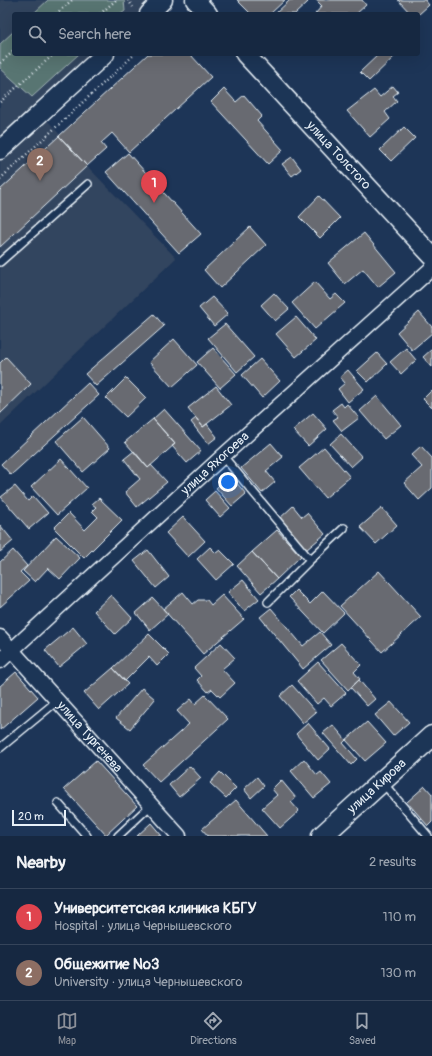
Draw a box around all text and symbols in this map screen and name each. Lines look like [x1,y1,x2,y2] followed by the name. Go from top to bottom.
[12,12,420,56] search box
[26,23,48,45] icon: search
[58,25,131,44] text: Search here
[302,117,374,193] street label: улица Толстого
[27,148,53,181] pin: 2
[141,170,167,203] pin: 1
[177,428,252,499] street label: улица Яхогоева
[218,472,238,492] your location
[53,697,126,776] street label: улица Тургенева
[343,755,410,818] street label: улица Кирова
[12,808,66,827] scale bar
[18,810,44,823] text: 20 m
[16,852,65,873] text: Nearby
[369,854,416,870] text: 2 results
[54,899,257,918] text: Университетская клиника КБГУ
[26,909,32,925] text: 1
[383,909,416,925] text: 110 m
[54,918,232,934] text: Hospital · улица Чернышевского
[54,955,159,974] text: Общежитие №3
[25,965,33,981] text: 2
[380,965,416,981] text: 130 m
[54,974,242,990] text: University · улица Чернышевского
[56,1010,78,1047] tab: Map
[190,1010,237,1047] tab: Directions
[349,1010,376,1047] tab: Saved

